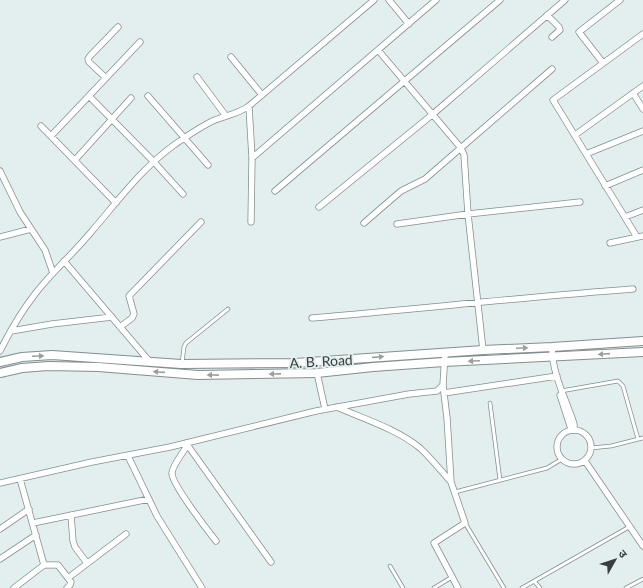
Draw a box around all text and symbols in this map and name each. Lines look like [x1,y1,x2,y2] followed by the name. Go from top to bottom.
[516,345,528,352] one-way arrow
[289,351,353,371] street label: A. B. Road
[598,351,610,358] one-way arrow
[32,352,44,359] one-way arrow
[372,354,384,361] one-way arrow
[467,358,480,364] one-way arrow
[153,369,165,376] one-way arrow
[268,371,281,377] one-way arrow
[206,372,219,378] one-way arrow
[595,540,635,580] north arrow
[616,547,631,560] text: उ

